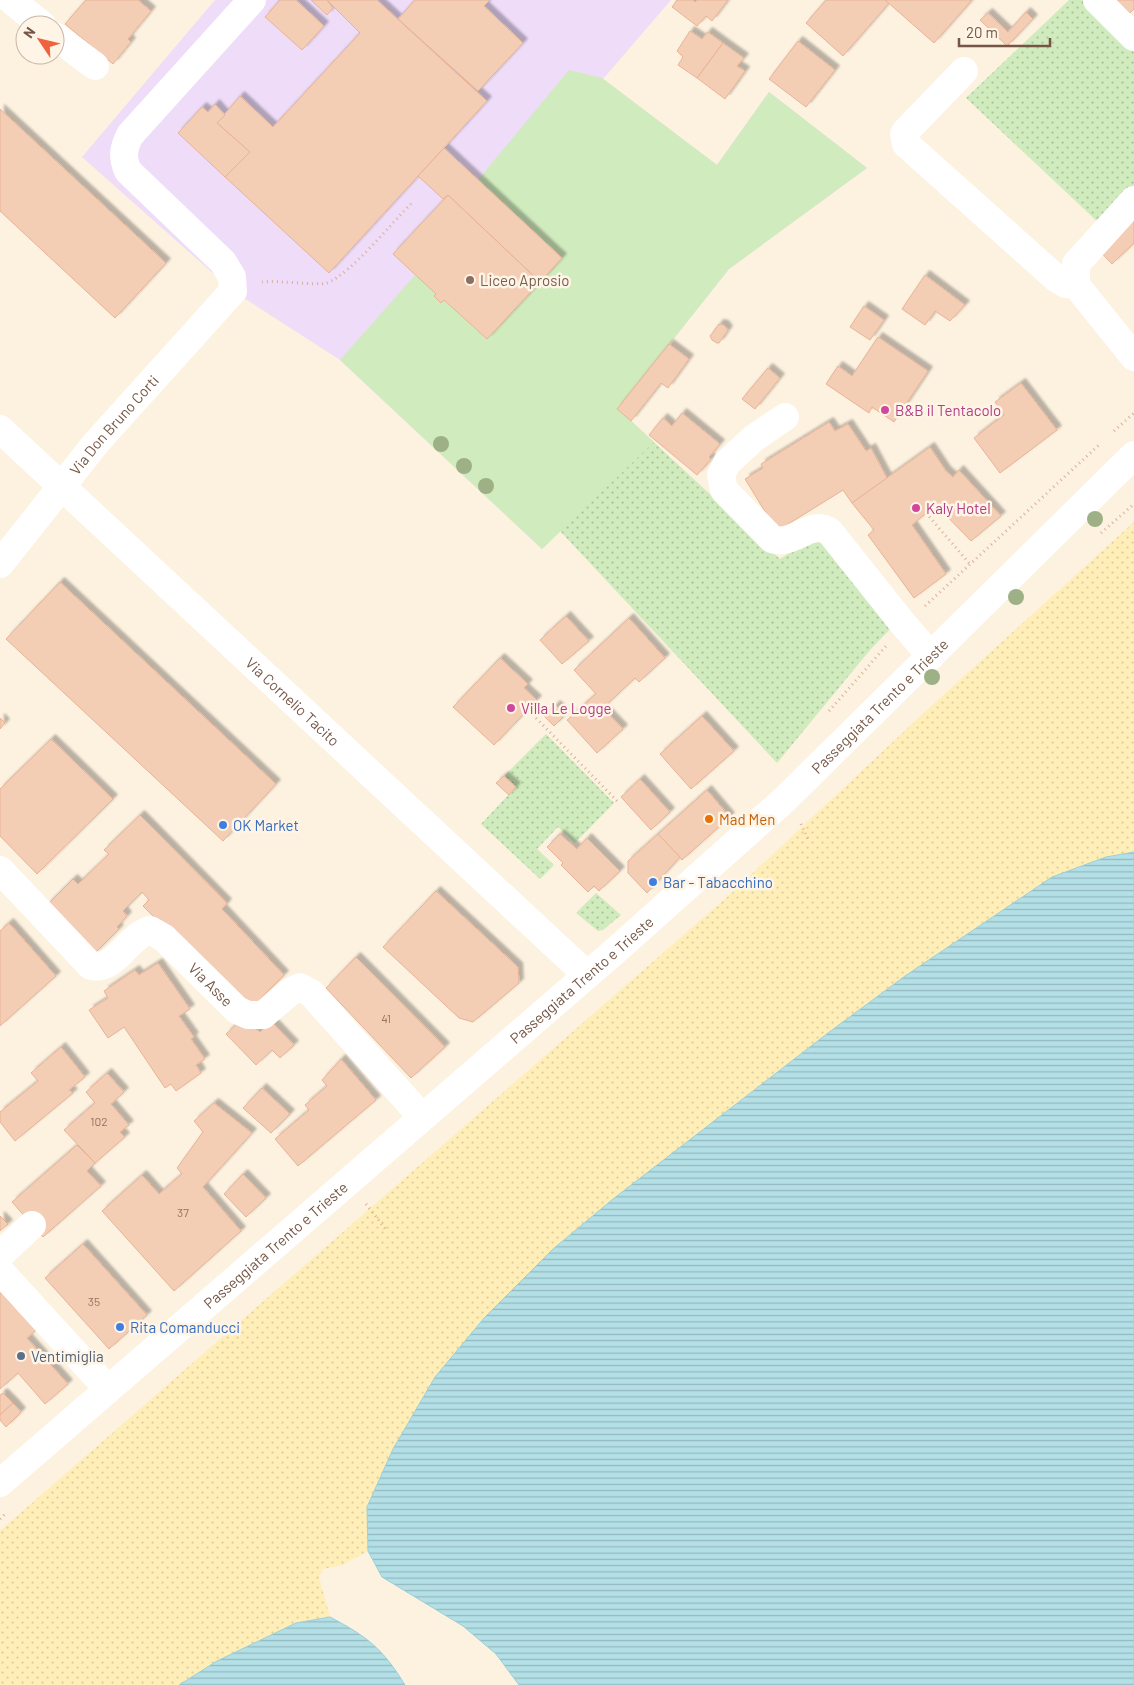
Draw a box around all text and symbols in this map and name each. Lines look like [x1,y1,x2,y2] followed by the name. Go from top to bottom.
[15,15,65,65] north arrow
[959,15,1050,47] scale bar
[966,23,998,41] text: 20 m
[19,24,39,41] text: N
[480,271,569,289] place label: Liceo Aprosio
[464,274,476,286] marker: Liceo Aprosio
[66,371,162,478] street label: Via Don Bruno Corti
[895,401,1001,419] place label: B&B il Tentacolo
[879,404,891,416] marker: B&B il Tentacolo
[926,499,991,517] place label: Kaly Hotel
[910,502,922,514] marker: Kaly Hotel
[808,635,952,777] street label: Passeggiata Trento e Trieste
[242,653,344,749] street label: Via Cornelio Tacito
[521,699,611,717] place label: Villa Le Logge
[505,702,517,714] marker: Villa Le Logge
[719,810,775,828] place label: Mad Men
[703,813,715,825] marker: Mad Men
[233,816,299,834] place label: OK Market
[217,819,229,831] marker: OK Market
[663,873,773,891] place label: Bar - Tabacchino
[647,876,659,888] marker: Bar - Tabacchino
[506,912,657,1047] street label: Passeggiata Trento e Trieste
[185,959,237,1010] street label: Via Asse
[381,1011,391,1025] house number: 41
[90,1114,108,1128] house number: 102
[200,1178,351,1312] street label: Passeggiata Trento e Trieste
[177,1205,189,1219] house number: 37
[88,1294,100,1308] house number: 35
[130,1318,240,1336] place label: Rita Comanducci
[114,1321,126,1333] marker: Rita Comanducci
[31,1347,104,1365] place label: Ventimiglia
[15,1350,27,1362] marker: Ventimiglia

